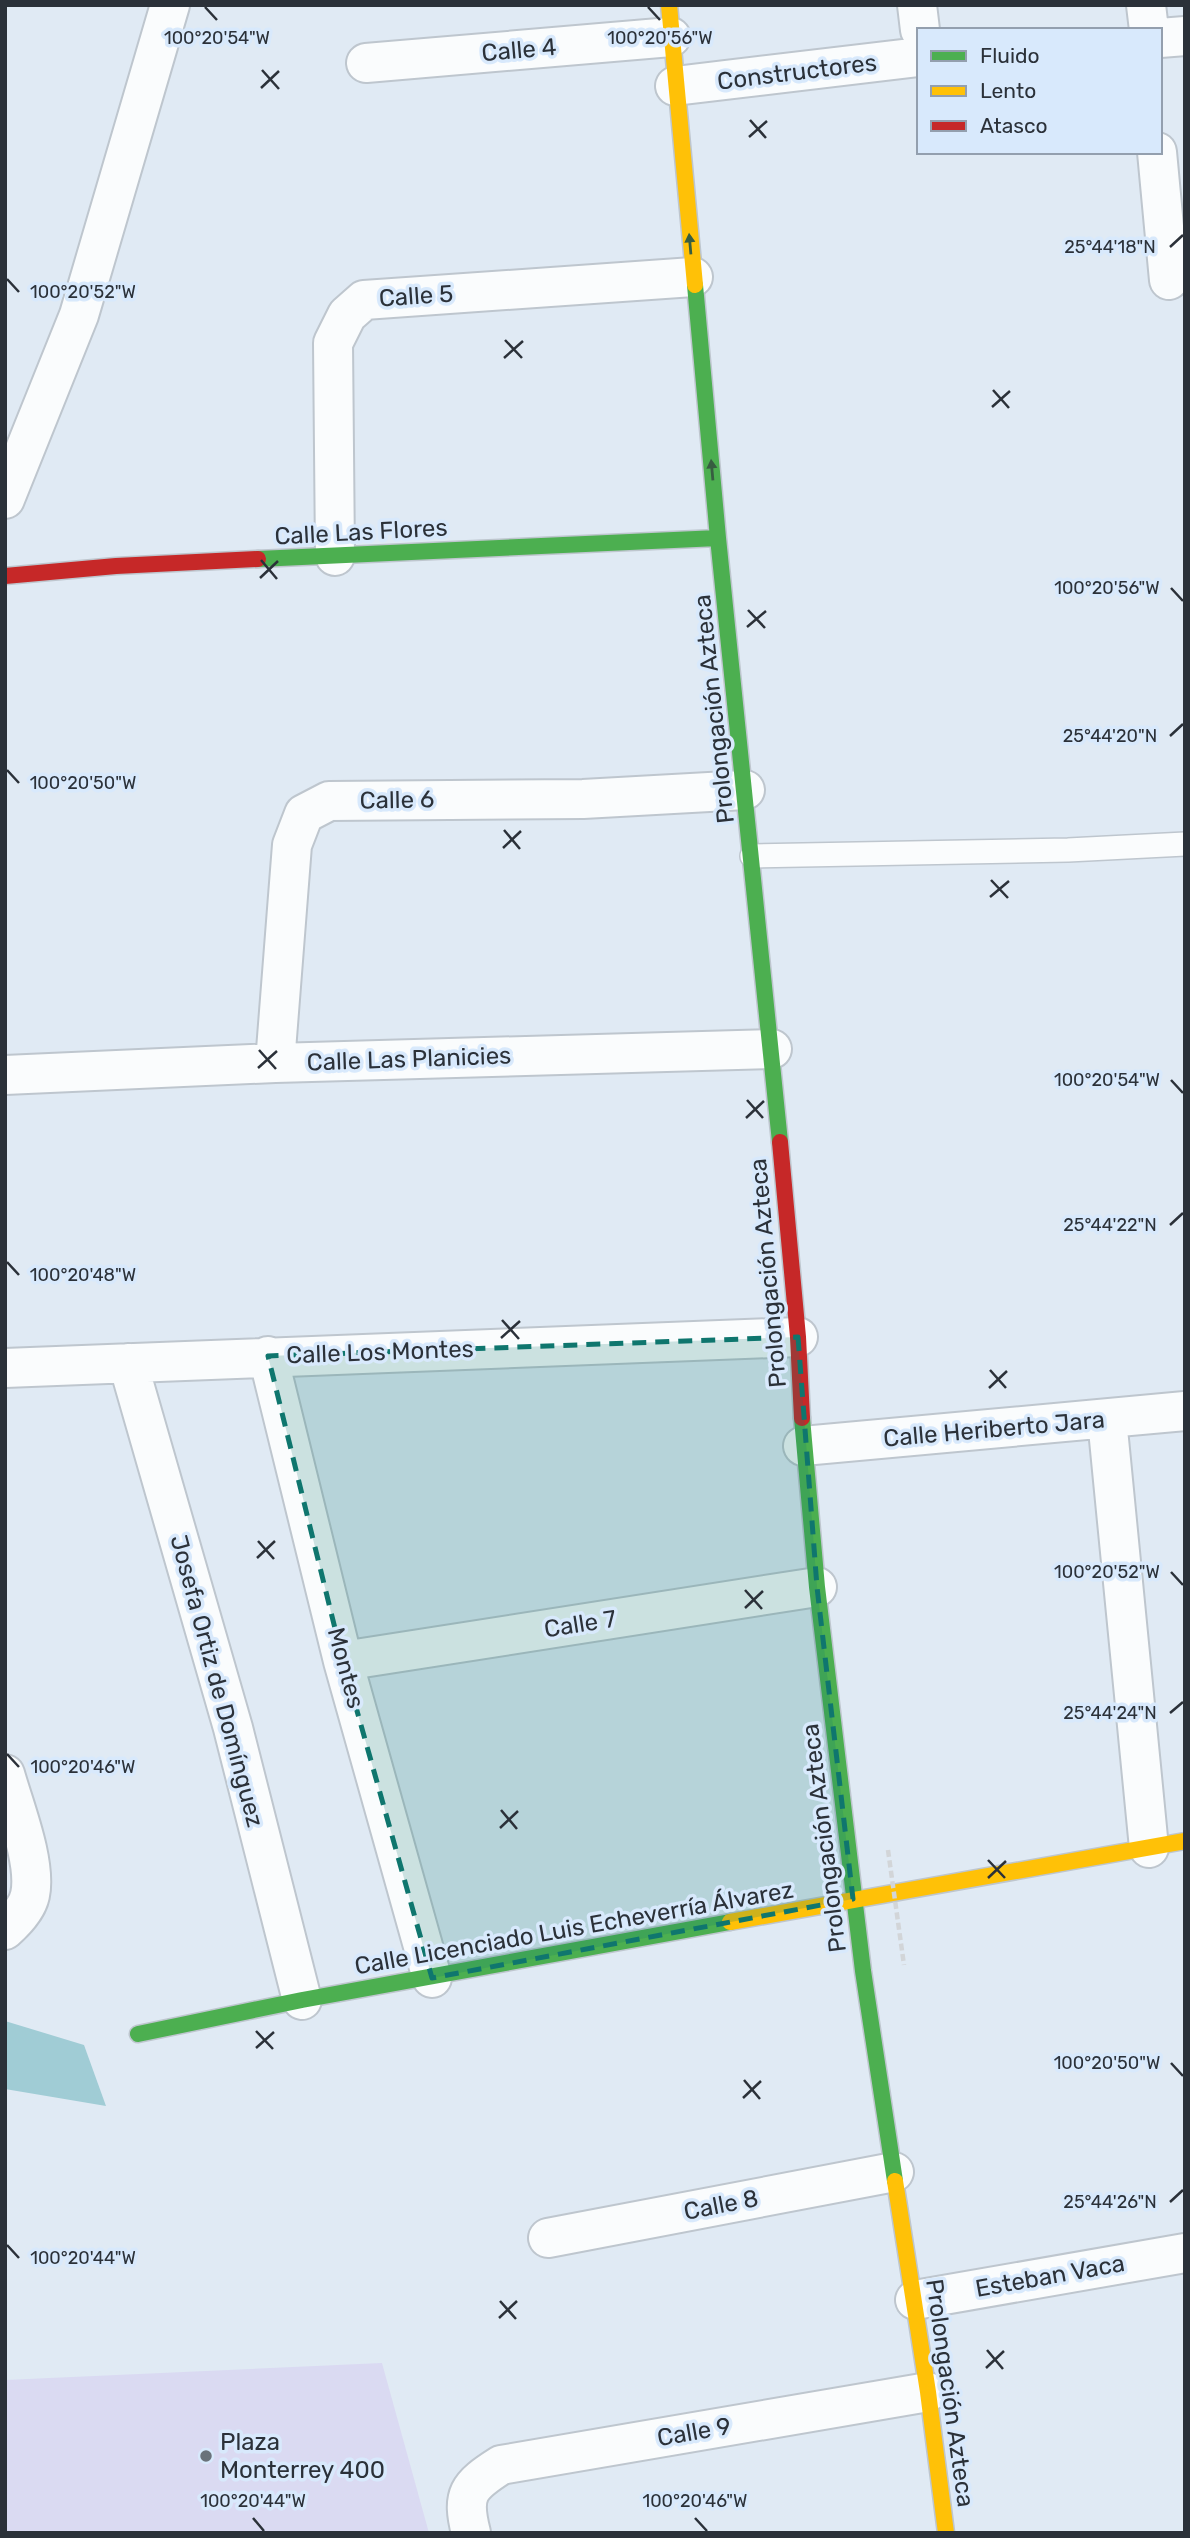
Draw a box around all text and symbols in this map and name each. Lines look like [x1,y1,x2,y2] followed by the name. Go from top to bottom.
[164,27,270,49] text: 100°20'54"W
[607,27,713,49] text: 100°20'56"W
[917,28,1162,154] legend
[480,33,558,67] street label: Calle 4
[980,43,1040,68] text: Fluido
[716,48,878,96] street label: Constructores
[980,78,1036,103] text: Lento
[980,113,1048,138] text: Atasco
[684,233,695,255] one-way arrow
[1064,236,1156,258] text: 25°44'18"N
[378,279,454,313] street label: Calle 5
[30,281,136,303] text: 100°20'52"W
[706,459,717,481] one-way arrow
[274,513,448,551] street label: Calle Las Flores
[1054,577,1160,599] text: 100°20'56"W
[688,593,740,825] street label: Prolongación Azteca
[1063,725,1157,747] text: 25°44'20"N
[30,772,136,794] text: 100°20'50"W
[359,785,435,815] street label: Calle 6
[306,1041,512,1077] street label: Calle Las Planicies
[1054,1069,1160,1091] text: 100°20'54"W
[744,1157,792,1389] street label: Prolongación Azteca
[1063,1214,1157,1236] text: 25°44'22"N
[30,1264,136,1286] text: 100°20'48"W
[286,1335,474,1369] street label: Calle Los Montes
[882,1405,1106,1453] street label: Calle Heriberto Jara
[164,1532,270,1830] street label: Josefa Ortiz de Domínguez
[1054,1561,1160,1583] text: 100°20'52"W
[542,1604,618,1644] street label: Calle 7
[322,1625,370,1711] street label: Montes
[1063,1702,1157,1724] text: 25°44'24"N
[796,1722,852,1954] street label: Prolongación Azteca
[30,1756,136,1778] text: 100°20'46"W
[352,1876,796,1980] street label: Calle Licenciado Luis Echeverría Álvarez
[1054,2052,1160,2074] text: 100°20'50"W
[681,2184,761,2226] street label: Calle 8
[1063,2191,1157,2213] text: 25°44'26"N
[30,2247,136,2269] text: 100°20'44"W
[973,2249,1127,2303] street label: Esteban Vaca
[920,2277,980,2509] street label: Prolongación Azteca
[655,2412,733,2452] street label: Calle 9
[220,2428,385,2484] place label: Plaza Monterrey 400
[198,2448,214,2464] marker: Plaza Monterrey 400
[200,2490,306,2512] text: 100°20'44"W
[642,2490,748,2512] text: 100°20'46"W

